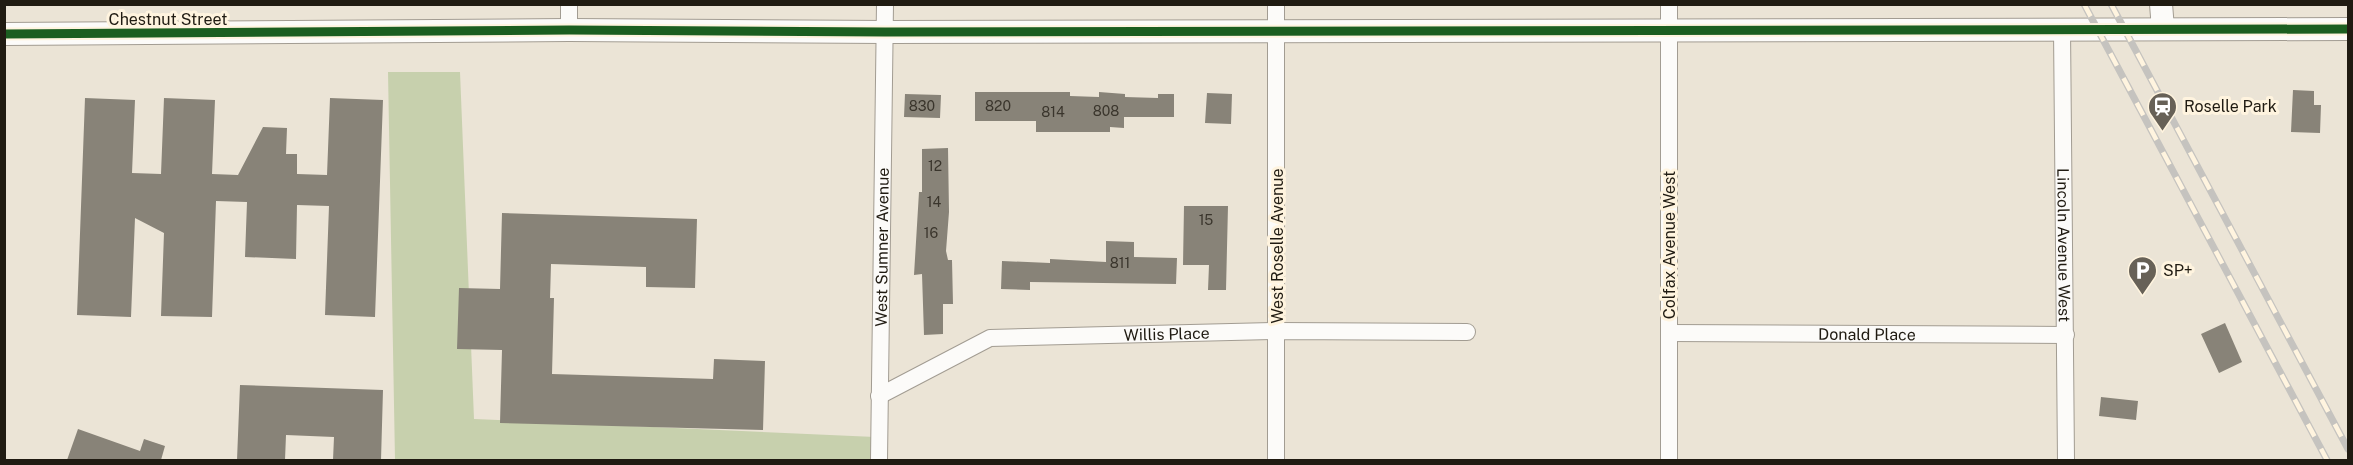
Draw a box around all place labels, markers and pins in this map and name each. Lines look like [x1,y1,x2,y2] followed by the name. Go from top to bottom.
[2147,90,2179,132] station icon: Roselle Park
[2184,97,2277,116] place label: Roselle Park
[2126,254,2158,296] parking icon: SP+
[2163,261,2193,280] place label: SP+

